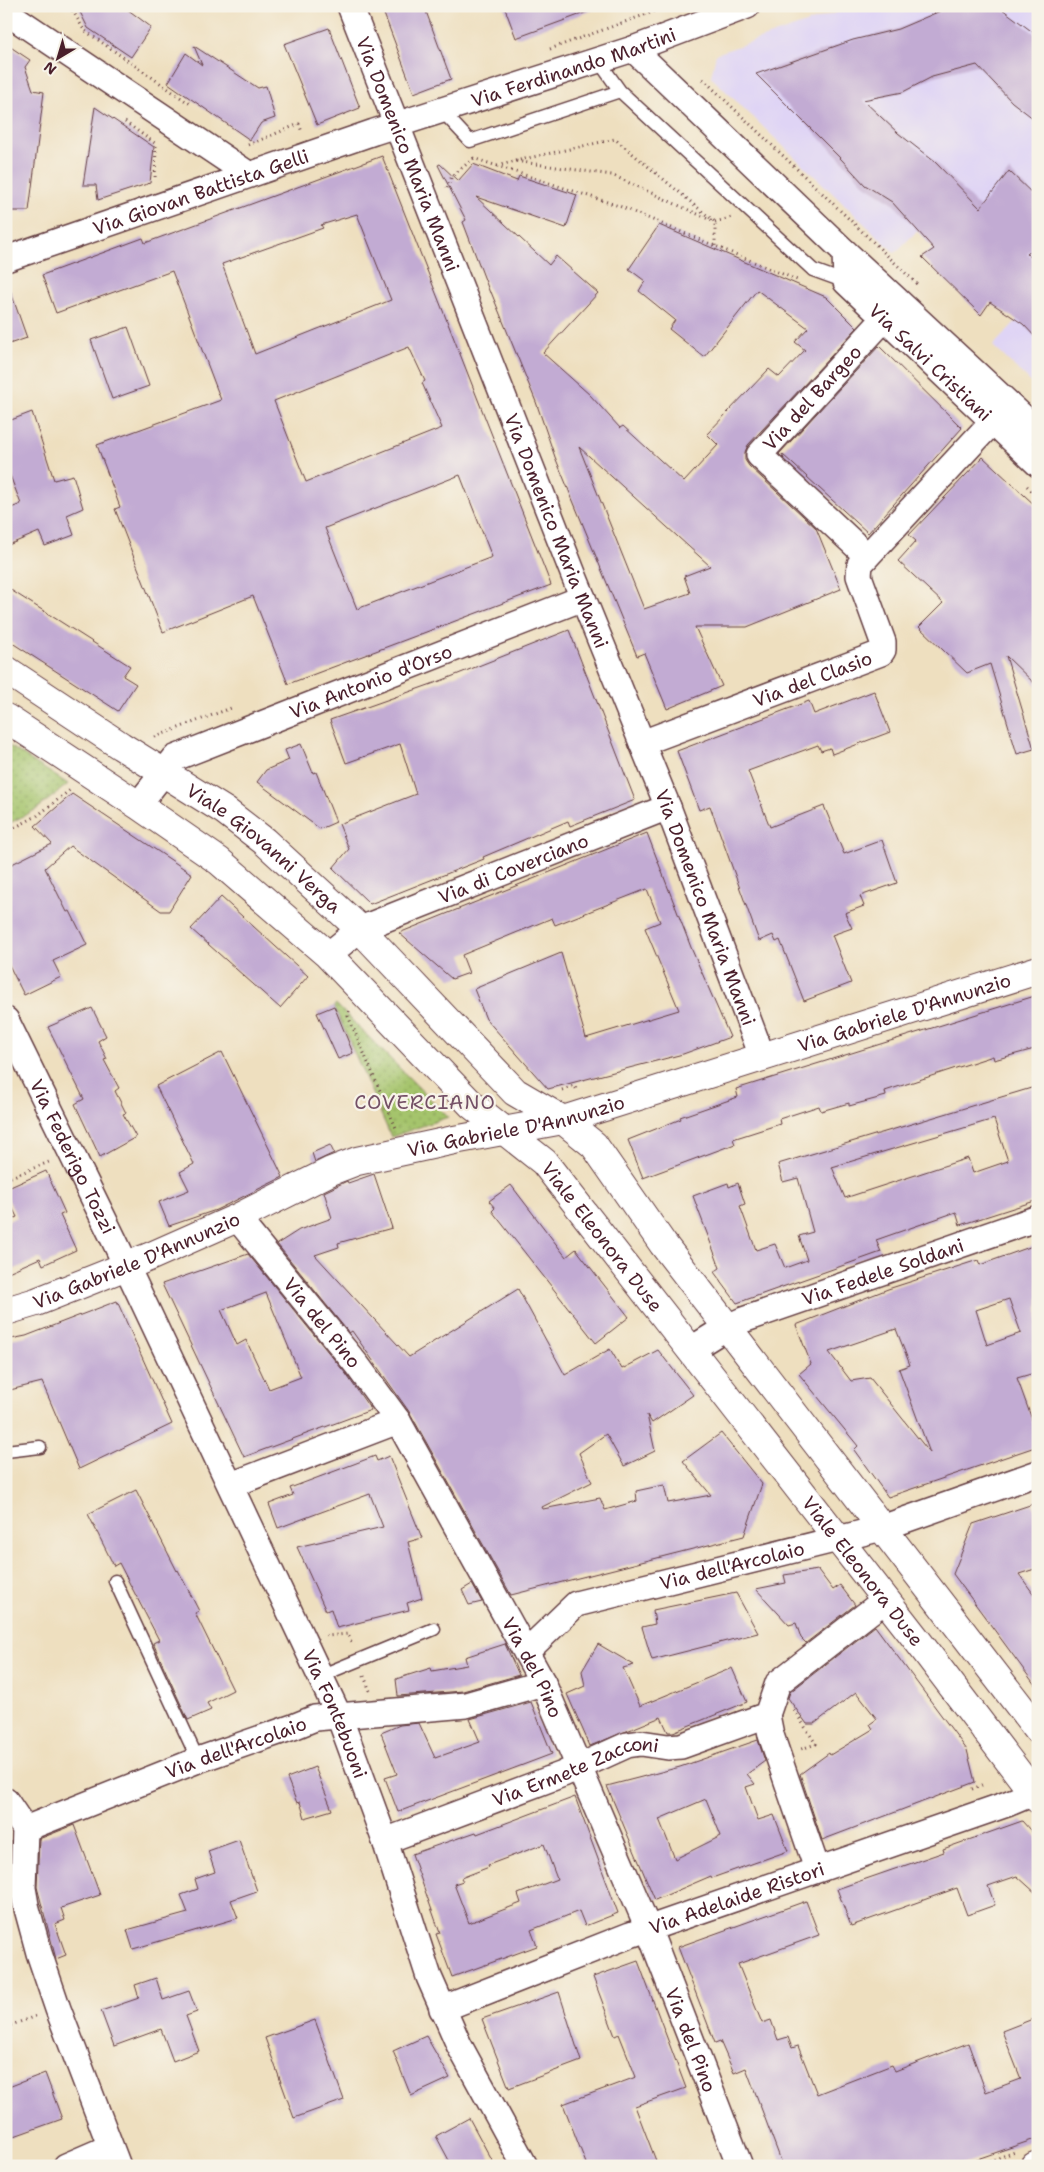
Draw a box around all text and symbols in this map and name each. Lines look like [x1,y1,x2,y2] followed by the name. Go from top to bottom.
[468,22,680,113] street label: Via Ferdinando Martini
[32,32,82,82] north arrow
[350,33,465,275] street label: Via Domenico Maria Manni
[40,58,60,79] text: N
[90,143,312,241] street label: Via Giovan Battista Gelli
[863,298,997,427] street label: Via Salvi Cristiani
[757,340,867,456] street label: Via del Bargeo
[498,410,614,652] street label: Via Domenico Maria Manni
[286,639,456,725] street label: Via Antonio d'Orso
[749,645,876,713] street label: Via del Clasio
[182,778,347,919] street label: Viale Giovanni Verga
[649,786,761,1029] street label: Via Domenico Maria Manni
[434,828,592,910] street label: Via di Coverciano
[795,967,1014,1058] street label: Via Gabriele D'Annunzio
[24,1075,121,1238] street label: Via Federigo Tozzi
[354,1089,496,1115] district label: COVERCIANO
[405,1089,628,1163] street label: Via Gabriele D'Annunzio
[535,1157,668,1317] street label: Viale Eleonora Duse
[29,1206,244,1315] street label: Via Gabriele D'Annunzio
[799,1233,967,1312] street label: Via Fedele Soldani
[278,1272,366,1373] street label: Via del Pino
[796,1491,929,1651] street label: Viale Eleonora Duse
[657,1536,807,1596] street label: Via dell'Arcolaio
[496,1613,568,1722] street label: Via del Pino
[296,1645,373,1782] street label: Via Fontebuoni
[161,1711,310,1785] street label: Via dell'Arcolaio
[489,1731,661,1813] street label: Via Ermete Zacconi
[646,1856,828,1940] street label: Via Adelaide Ristori
[659,1984,722,2096] street label: Via del Pino

